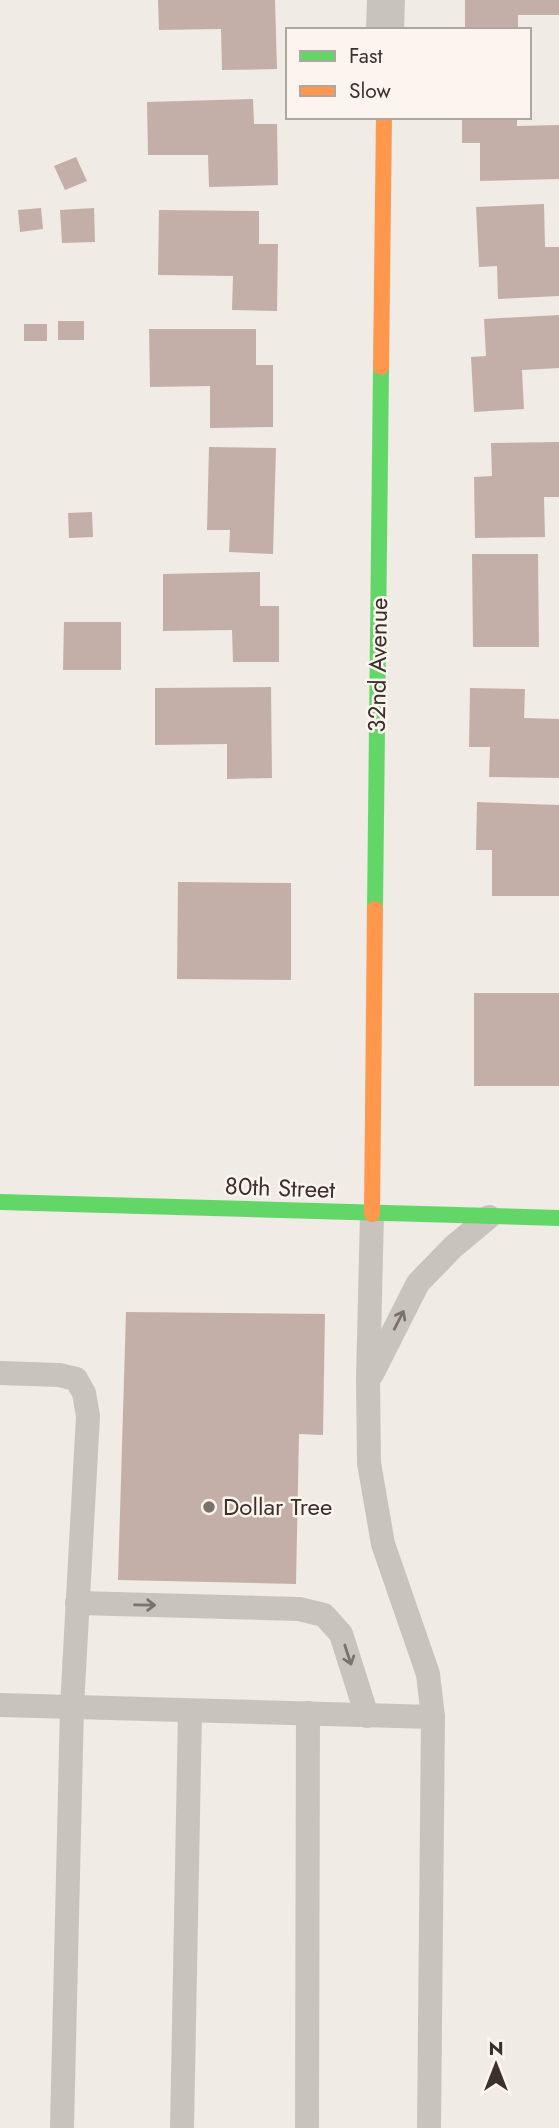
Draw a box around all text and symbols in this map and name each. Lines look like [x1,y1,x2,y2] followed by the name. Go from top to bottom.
[286,28,531,119] legend
[349,41,382,71] text: Fast
[349,76,391,106] text: Slow
[359,597,396,733] street label: 32nd Avenue
[224,1168,336,1207] street label: 80th Street
[393,1310,407,1331] one-way arrow
[223,1489,332,1524] place label: Dollar Tree
[201,1499,217,1515] marker: Dollar Tree
[134,1598,157,1612] one-way arrow
[342,1644,355,1666] one-way arrow
[461,2030,531,2100] north arrow
[488,2035,504,2062] text: N

